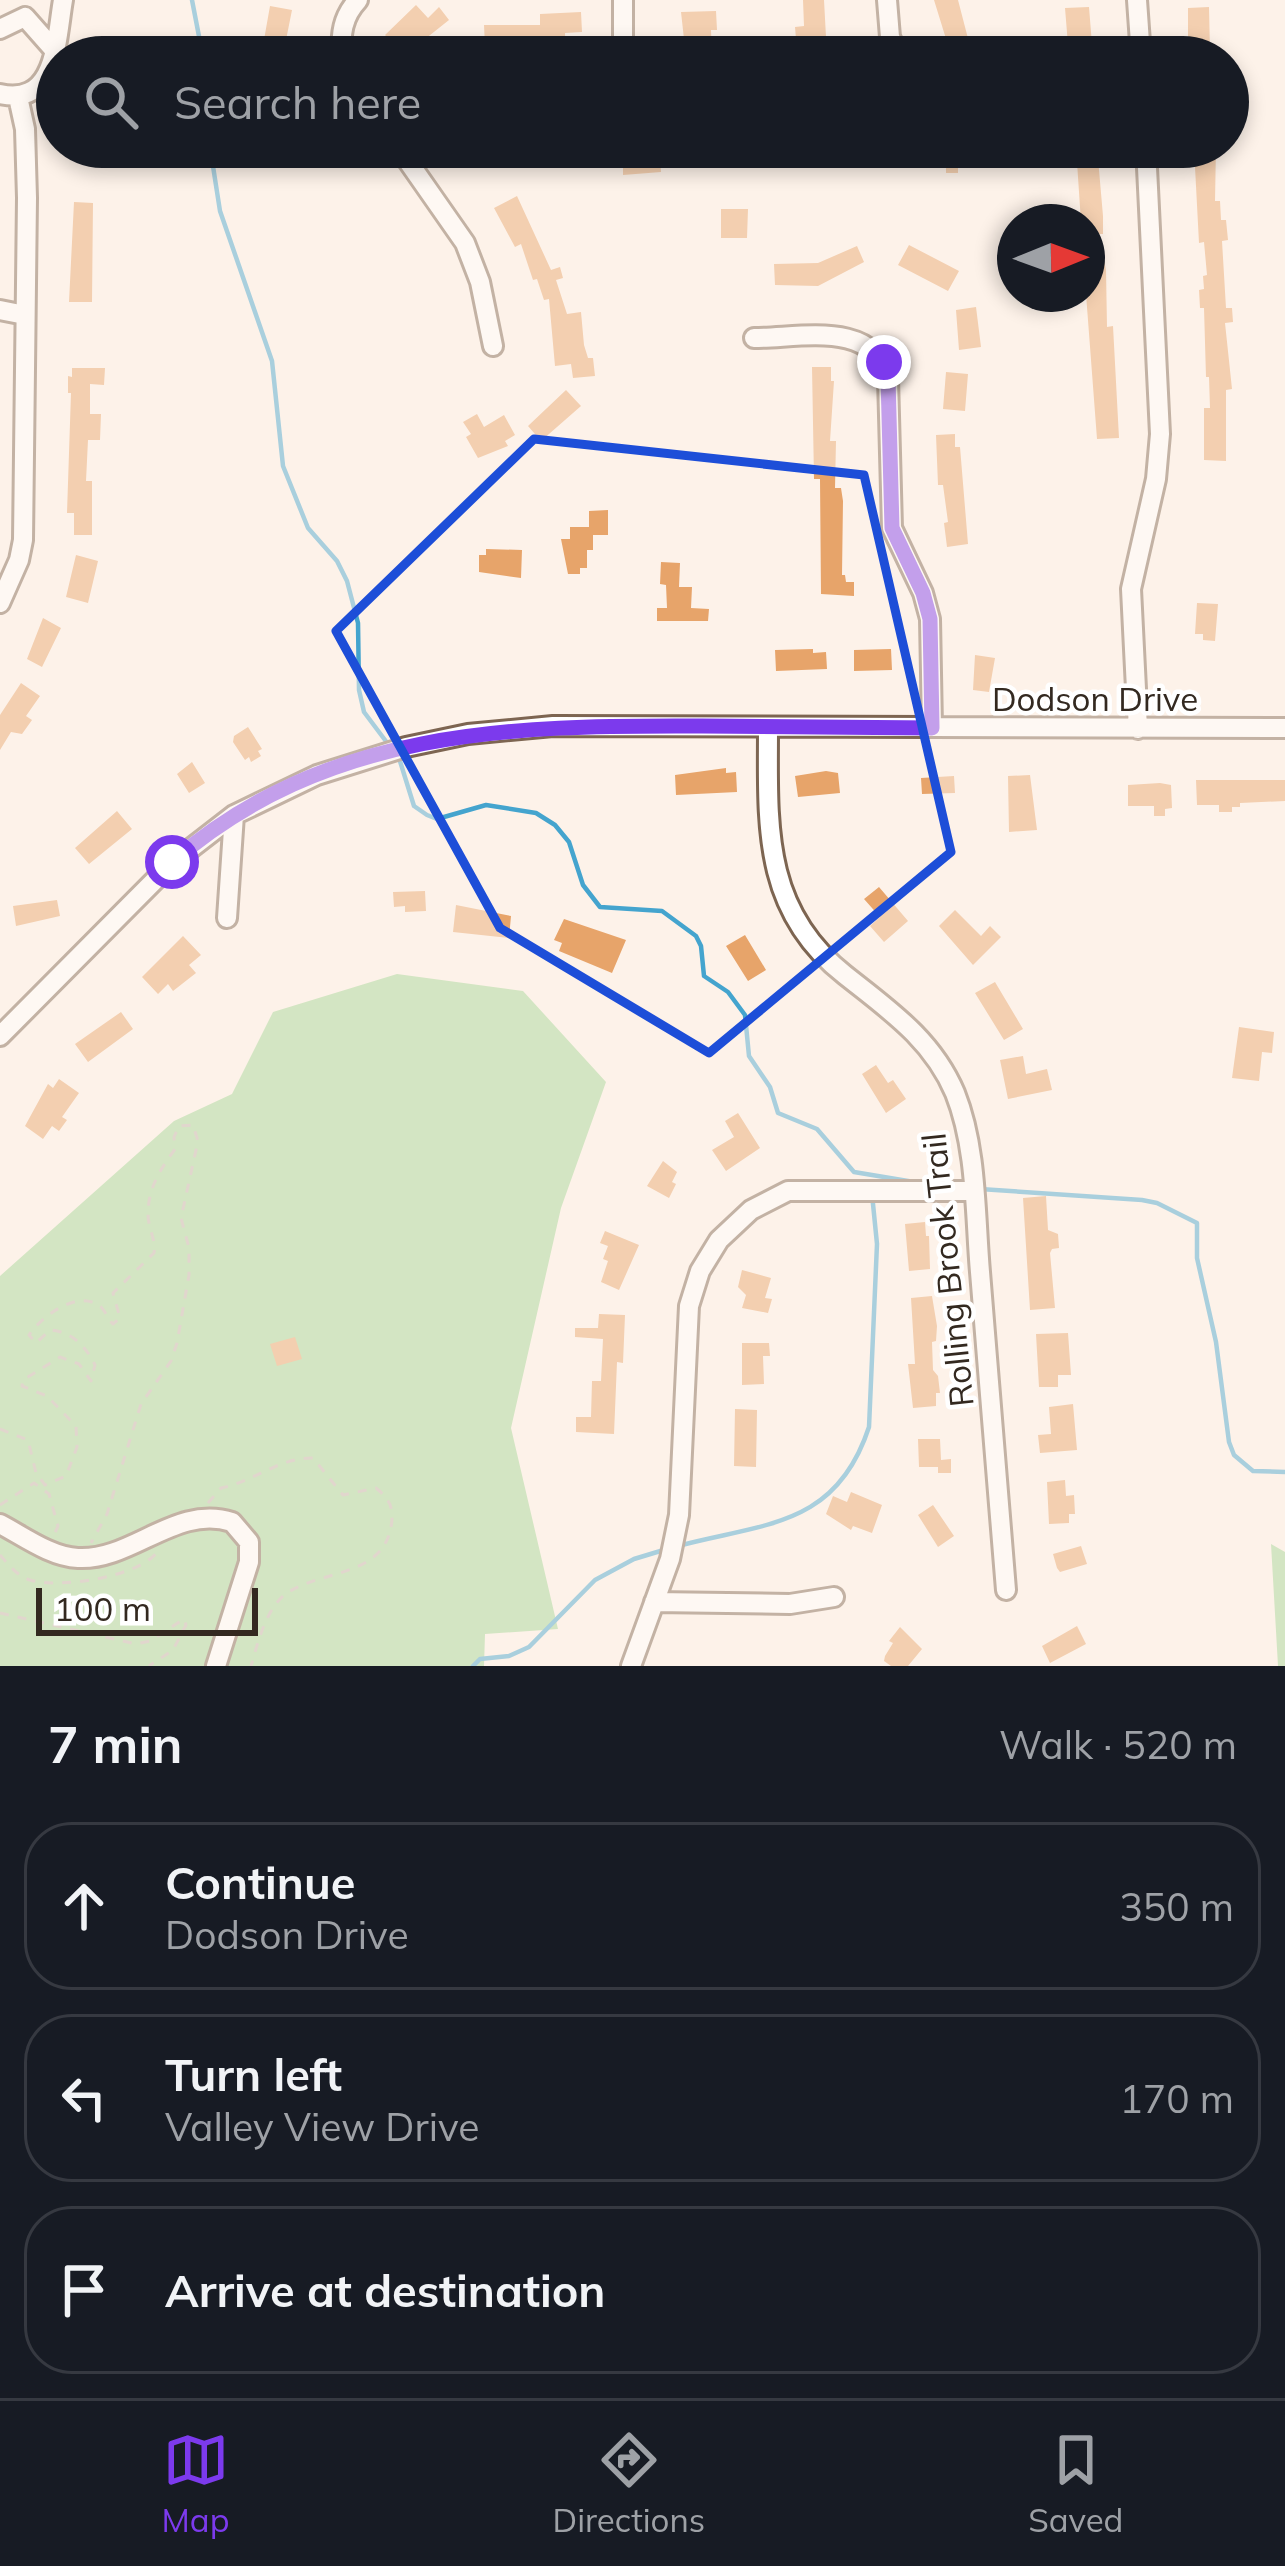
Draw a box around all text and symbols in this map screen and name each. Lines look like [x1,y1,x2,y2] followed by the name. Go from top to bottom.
[36,36,1249,168] search box
[78,69,144,135] icon: search
[174,74,421,130] text: Search here
[997,204,1105,312] north arrow
[857,335,911,389] route end
[992,678,1198,719] street label: Dodson Drive
[145,835,199,889] route start
[912,1131,982,1409] street label: Rolling Brook Trail
[36,1582,258,1635] scale bar
[54,1588,151,1629] text: 100 m
[48,1712,183,1776] text: 7 min
[999,1720,1237,1769] text: Walk · 520 m
[165,1854,355,1910] text: Continue
[51,1873,117,1939] icon: ahead
[1119,1882,1234,1931] text: 350 m
[165,1910,409,1959] text: Dodson Drive
[165,2046,342,2102] text: Turn left
[51,2065,117,2131] icon: left
[1119,2074,1234,2123] text: 170 m
[165,2102,480,2151] text: Valley View Drive
[51,2257,117,2323] icon: arrive
[165,2262,605,2318] text: Arrive at destination
[162,2427,229,2540] tab: Map
[553,2427,705,2540] tab: Directions
[1028,2427,1123,2540] tab: Saved

